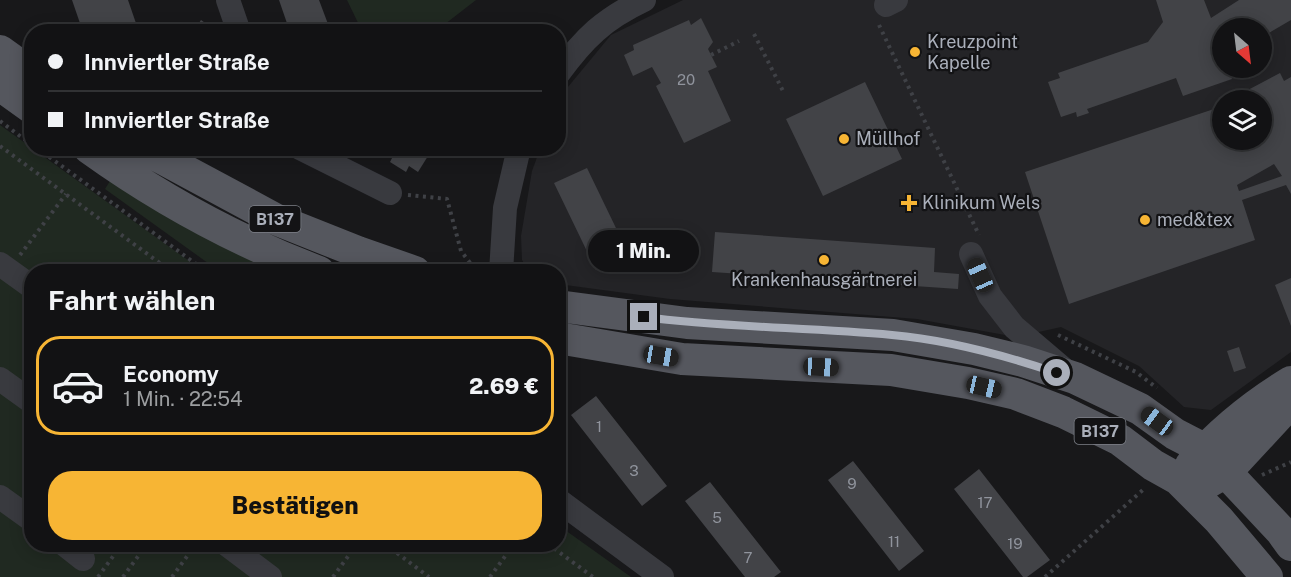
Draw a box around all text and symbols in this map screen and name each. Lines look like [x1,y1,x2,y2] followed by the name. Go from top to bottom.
[1212,18,1272,78] north arrow
[1212,18,1272,150] map controls
[927,31,1018,73] place label: Kreuzpoint Kapelle
[908,45,922,59] marker: Kreuzpoint Kapelle
[84,49,270,75] text: Innviertler Straße
[677,71,695,88] house number: 20
[1212,90,1272,150] button: layers
[84,107,270,133] text: Innviertler Straße
[856,128,920,149] place label: Müllhof
[837,132,851,146] marker: Müllhof
[922,192,1040,213] place label: Klinikum Wels
[900,194,918,212] marker: Klinikum Wels
[250,206,300,232] road number: B137
[1157,209,1233,230] place label: med&tex
[1138,213,1152,227] marker: med&tex
[588,230,700,272] callout: 1 Min.
[616,239,671,263] text: 1 Min.
[817,253,831,267] marker: Krankenhausgärtnerei
[964,255,996,295] car
[731,269,917,290] place label: Krankenhausgärtnerei
[48,284,216,316] text: Fahrt wählen
[630,303,657,330] route end
[642,344,680,368] car
[803,357,839,377] car
[51,359,105,413] icon: car
[1043,359,1070,386] route start
[123,361,219,387] text: Economy
[469,373,539,399] text: 2.69 €
[964,374,1004,400] car
[123,387,243,411] text: 1 Min. · 22:54
[1137,403,1177,439] car
[596,418,602,435] house number: 1
[1074,418,1126,444] road number: B137
[629,462,639,479] house number: 3
[48,471,542,540] button: Bestätigen
[847,475,857,492] house number: 9
[977,494,993,511] house number: 17
[712,509,722,526] house number: 5
[888,533,900,550] house number: 11
[1007,535,1023,552] house number: 19
[743,549,753,566] house number: 7

